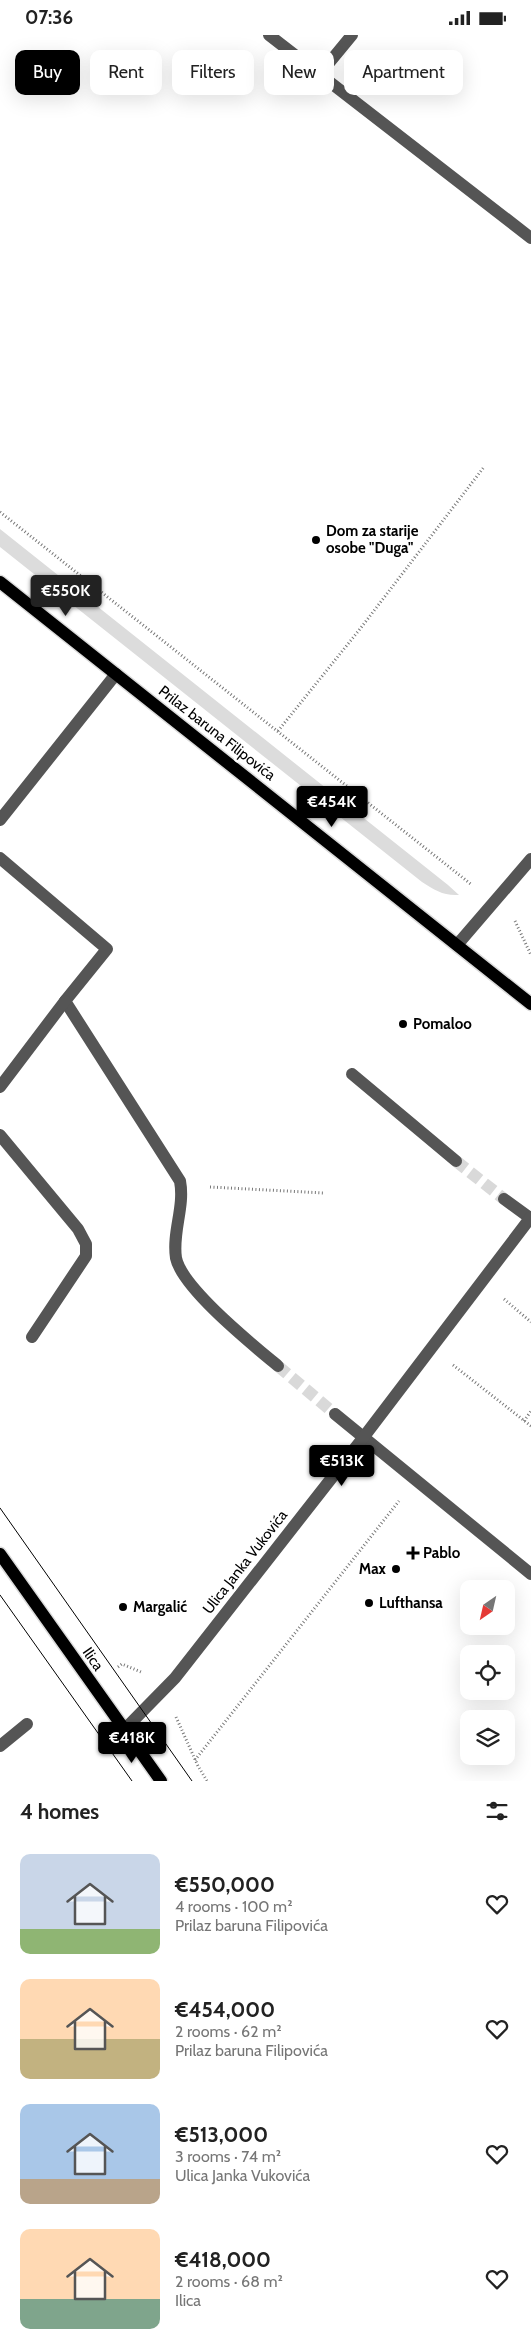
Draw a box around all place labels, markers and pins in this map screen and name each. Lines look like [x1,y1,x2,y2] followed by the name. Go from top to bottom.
[326,522,419,557] place label: Dom za starije osobe "Duga"
[310,534,322,546] marker: Dom za starije osobe "Duga"
[31,575,101,617] pin: €550K
[297,785,367,828] pin: €454K
[413,1015,472,1033] place label: Pomaloo
[397,1018,409,1030] marker: Pomaloo
[307,1445,377,1487] pin: €513K
[423,1544,461,1562] place label: Pablo
[407,1547,419,1559] marker: Pablo
[359,1560,387,1578] place label: Max
[390,1563,402,1575] marker: Max
[379,1594,443,1612] place label: Lufthansa
[363,1597,375,1609] marker: Lufthansa
[133,1598,187,1616] place label: Margalić
[117,1601,129,1613] marker: Margalić
[97,1721,167,1764] pin: €418K

